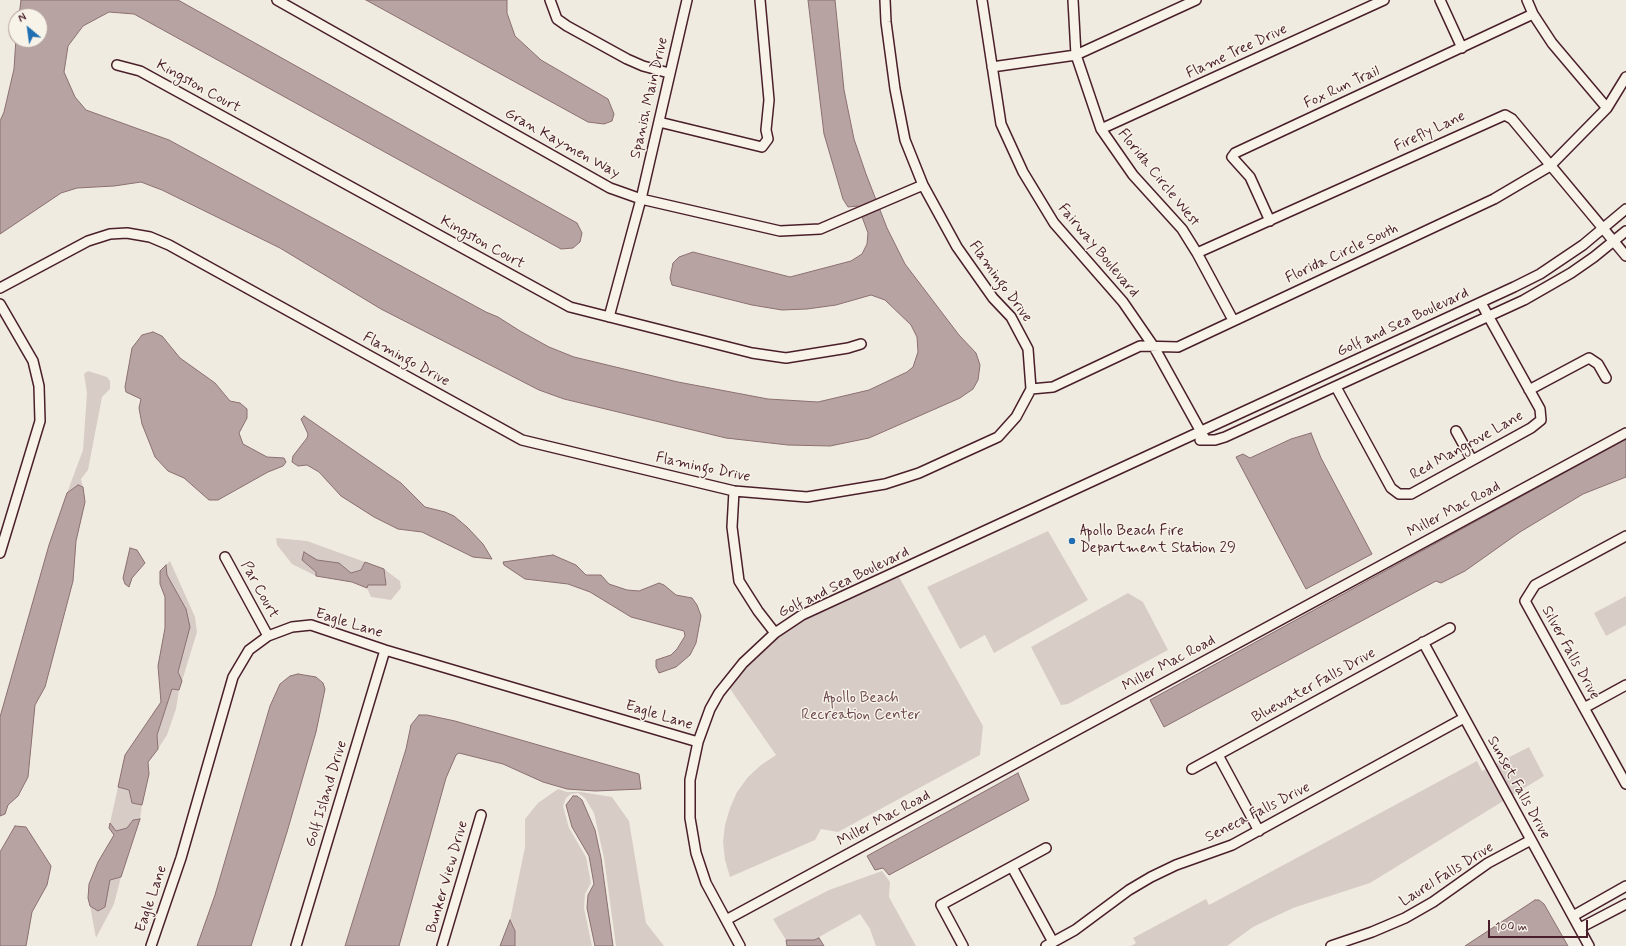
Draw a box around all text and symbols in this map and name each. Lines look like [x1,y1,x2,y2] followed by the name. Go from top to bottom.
[8,8,48,48] north arrow
[16,10,29,26] text: N
[1184,21,1290,83] street label: Flame Tree Drive
[627,35,673,161] street label: Spanish Main Drive
[153,56,243,118] street label: Kingston Court
[1301,63,1383,113] street label: Fox Run Trail
[501,105,623,183] street label: Gran Kaymen Way
[1392,108,1468,156] street label: Firefly Lane
[1113,126,1203,230] street label: Florida Circle West
[1054,201,1142,301] street label: Fairway Boulevard
[437,212,527,274] street label: Kingston Court
[1283,220,1401,288] street label: Florida Circle South
[964,238,1036,326] street label: Flamingo Drive
[1334,285,1472,361] street label: Golf and Sea Boulevard
[360,329,452,391] street label: Flamingo Drive
[1407,407,1527,485] street label: Red Mangrove Lane
[654,449,752,487] street label: Flamingo Drive
[1404,478,1504,542] street label: Miller Mac Road
[1080,523,1236,558] place label: Apollo Beach Fire Department Station 29
[1067,536,1077,546] marker: Apollo Beach Fire Department Station 29
[776,544,912,622] street label: Golf and Sea Boulevard
[236,558,282,622] street label: Par Court
[1537,603,1603,703] street label: Silver Falls Drive
[313,605,385,643] street label: Eagle Lane
[1119,632,1219,696] street label: Miller Mac Road
[1249,645,1379,727] street label: Bluewater Falls Drive
[801,690,921,725] park label: Apollo Beach Recreation Center
[623,697,695,735] street label: Eagle Lane
[1482,733,1554,843] street label: Sunset Falls Drive
[302,739,352,849] street label: Golf Island Drive
[1203,779,1313,847] street label: Seneca Falls Drive
[834,787,934,851] street label: Miller Mac Road
[423,819,473,935] street label: Bunker View Drive
[1397,839,1497,911] street label: Laurel Falls Drive
[132,863,172,935] street label: Eagle Lane
[1490,912,1590,938] scale bar
[1495,919,1527,935] text: 100 m

